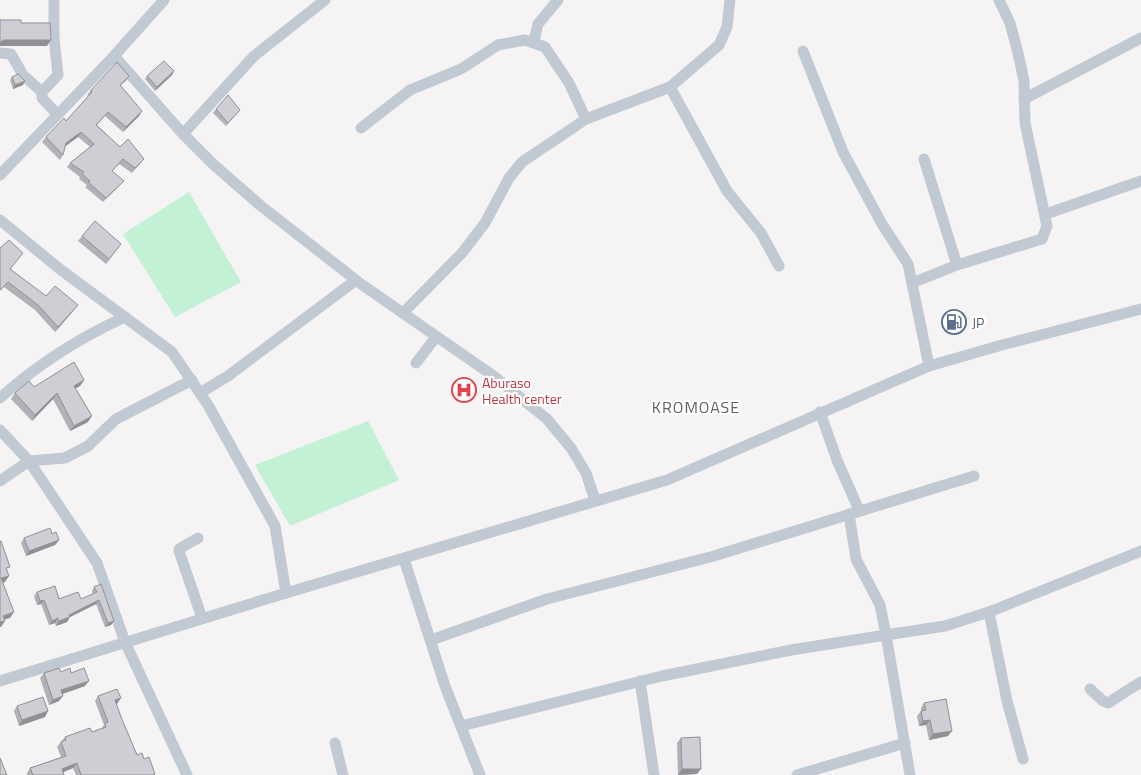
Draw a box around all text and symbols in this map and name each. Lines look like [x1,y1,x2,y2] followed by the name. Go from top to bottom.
[941,309,967,335] fuel station icon: JP
[972,312,984,333] place label: JP
[482,372,562,409] place label: Aburaso Health center
[451,377,477,403] hospital icon: Aburaso Health center
[652,395,740,419] district label: KROMOASE

